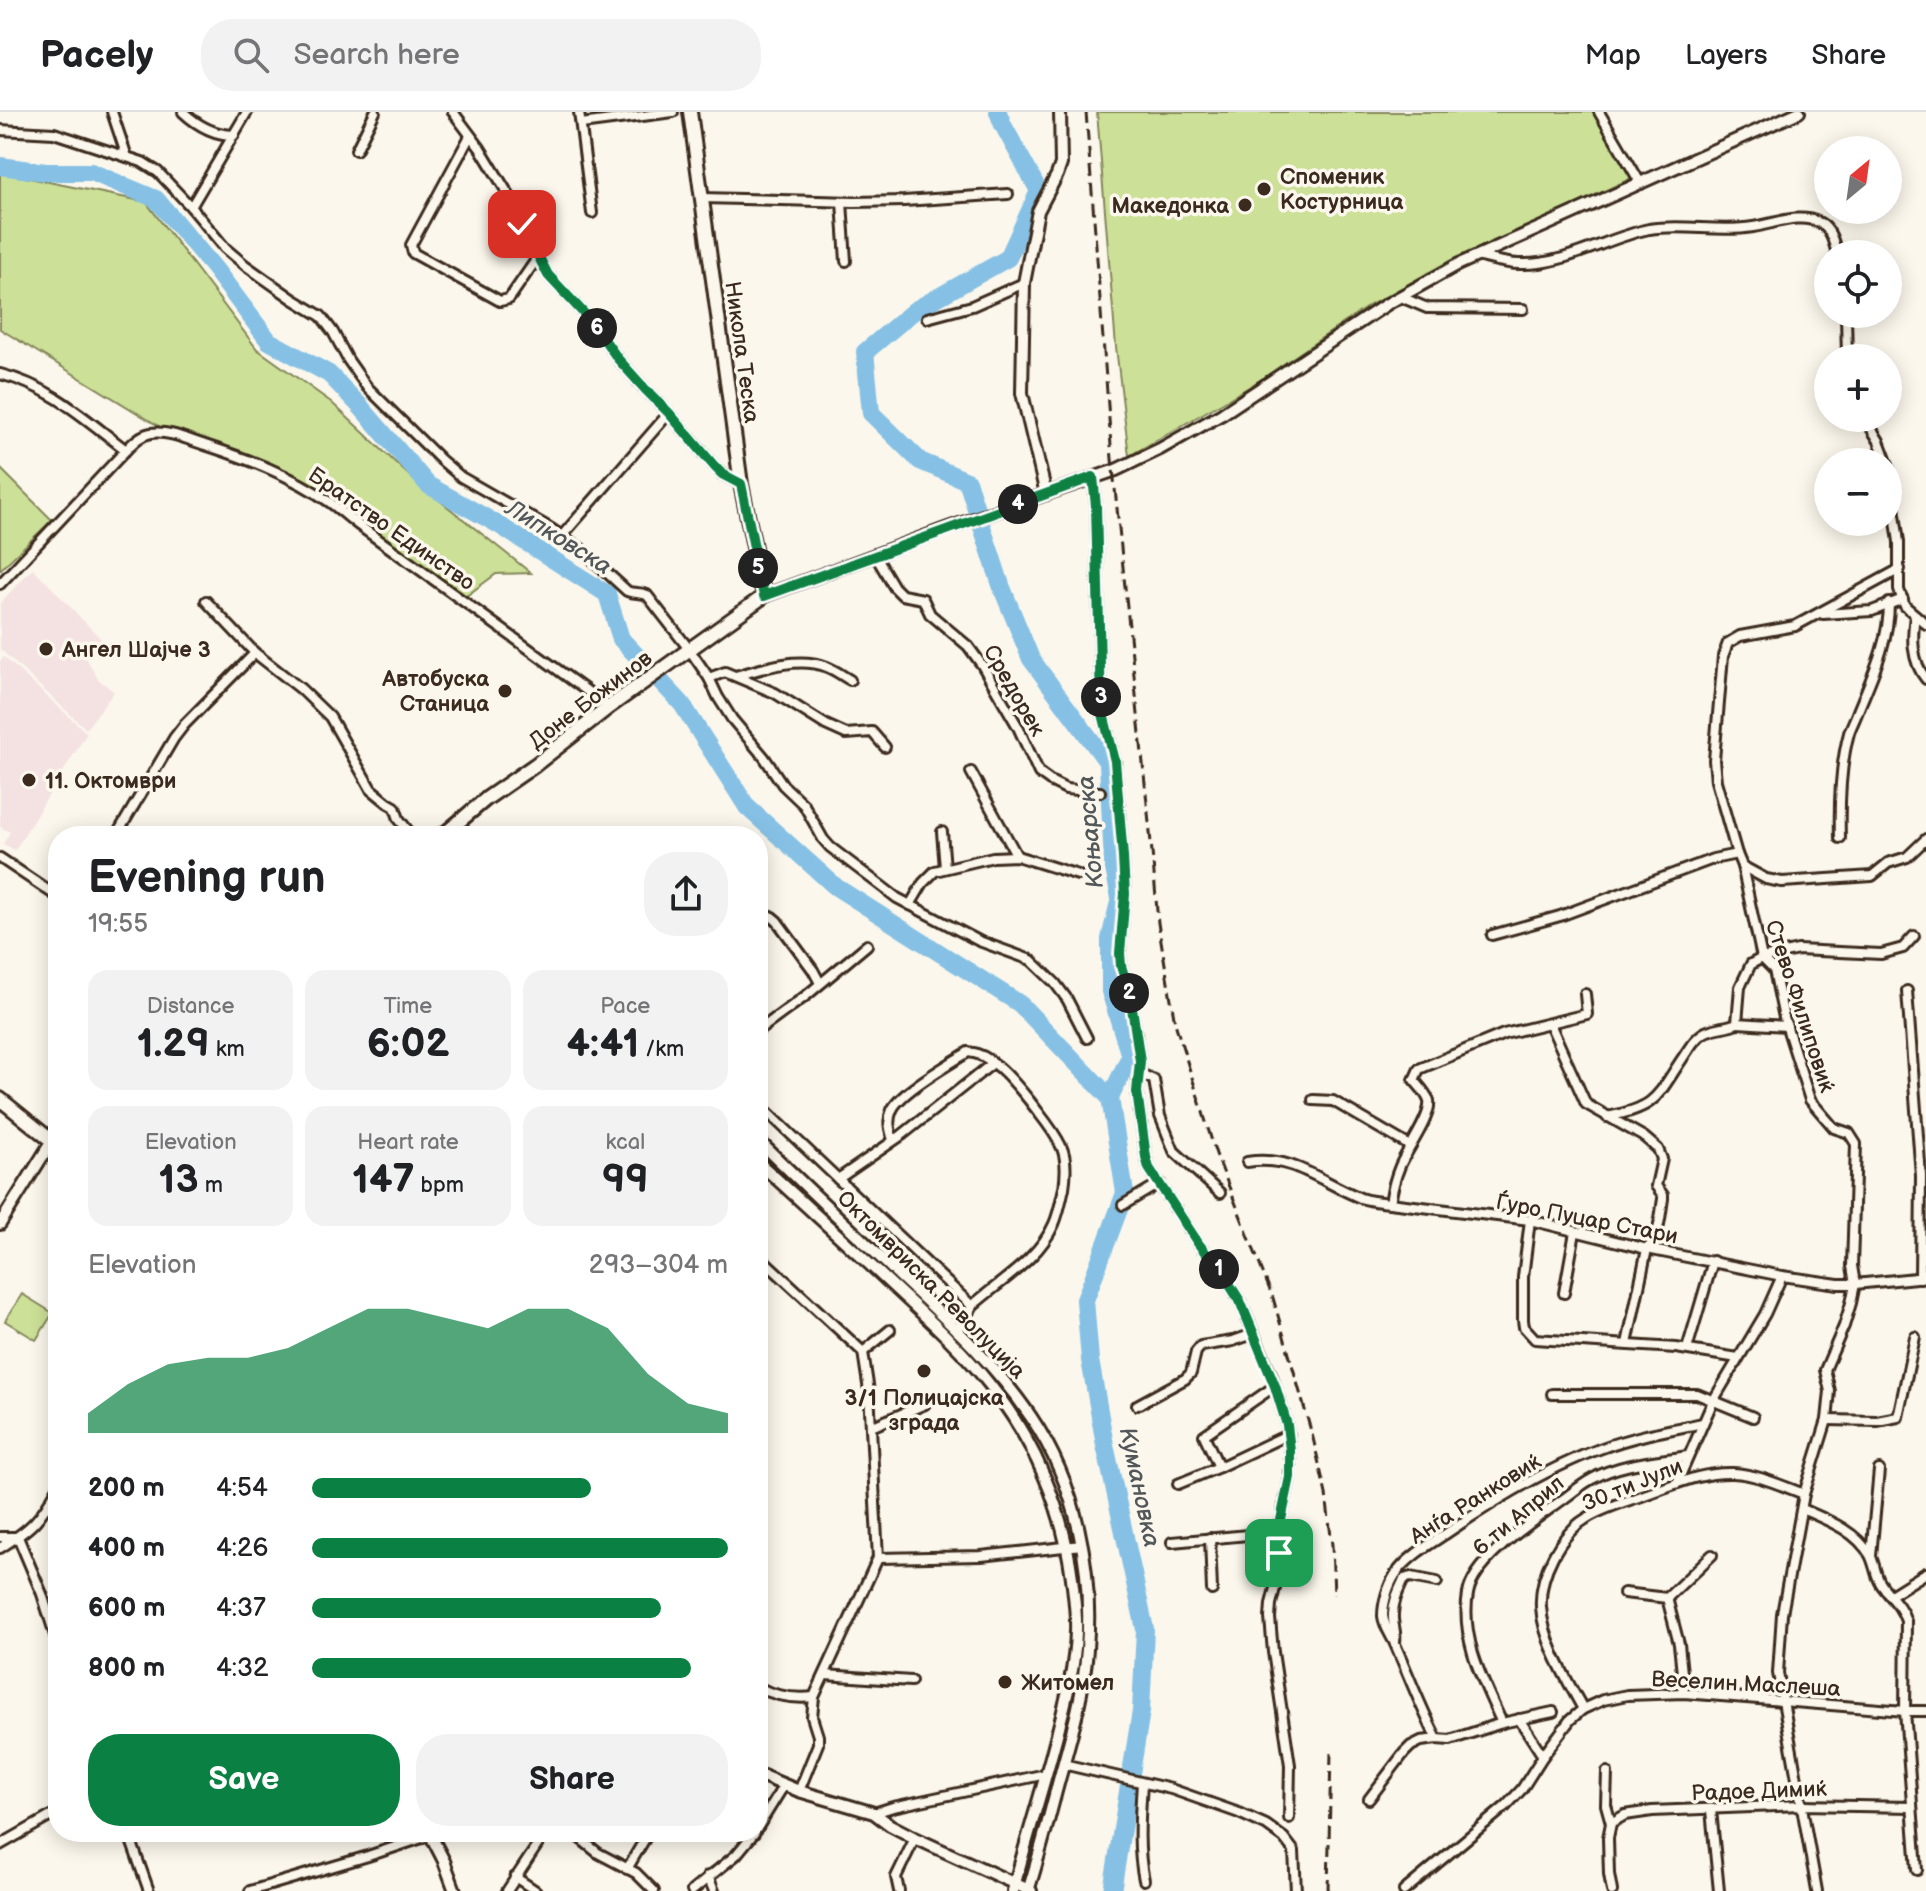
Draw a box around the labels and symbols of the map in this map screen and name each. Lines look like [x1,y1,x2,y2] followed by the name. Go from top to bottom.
[1814,136,1902,224] north arrow
[1280,164,1403,216] place label: Споменик Костурница
[1255,180,1273,198] marker: Споменик Костурница
[488,190,556,258] pin
[1112,193,1229,220] place label: Македонка
[1236,196,1254,214] marker: Македонка
[718,280,765,425] street label: Никола Теска
[577,308,617,348] pin: 6
[303,462,480,597] street label: Братство Единство
[998,484,1038,524] pin: 4
[499,492,617,581] water label: Липковска
[738,548,778,588] pin: 5
[61,637,211,664] place label: Ангел Шајче 3
[37,640,55,658] marker: Ангел Шајче 3
[977,640,1051,741] street label: Средорек
[524,645,658,755] street label: Доне Божинов
[381,666,489,718] place label: Автобуска Станица
[1081,677,1121,717] pin: 3
[496,682,514,700] marker: Автобуска Станица
[45,768,177,795] place label: 11. Октомври
[20,771,38,789] marker: 11. Октомври
[1071,774,1110,890] water label: Коњарска
[1759,917,1840,1097] street label: Стево Филиповиќ
[1109,973,1149,1013] pin: 2
[831,1185,1031,1385] street label: Октомвриска Револуција
[1493,1188,1680,1250] street label: Ѓуро Пуцар Стари
[1199,1249,1239,1289] pin: 1
[915,1362,933,1380] marker: 3/1 Полицајска зграда
[844,1385,1004,1437] place label: 3/1 Полицајска зграда
[1113,1424,1166,1550] water label: Кумановка
[1404,1448,1547,1551] street label: Анѓа Ранковиќ
[1578,1453,1687,1518] street label: 30 ти Јули
[1468,1470,1570,1562] street label: 6 ти Април
[1245,1519,1313,1587] pin
[1651,1666,1841,1703] street label: Веселин Маслеша
[1021,1670,1114,1697] place label: Житомел
[996,1673,1014,1691] marker: Житомел
[1691,1776,1828,1807] street label: Радое Димиќ

